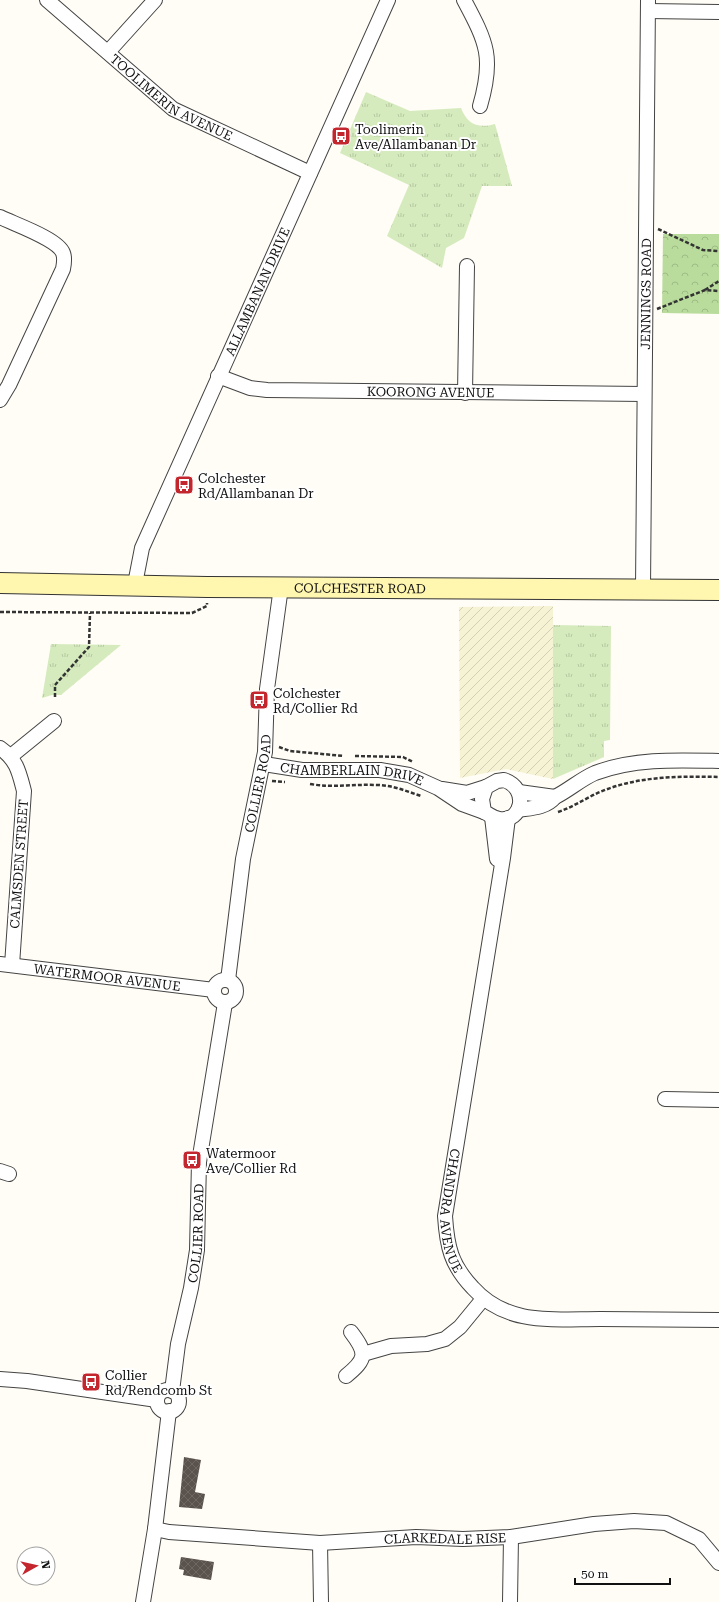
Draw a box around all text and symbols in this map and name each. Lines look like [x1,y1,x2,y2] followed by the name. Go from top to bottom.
[107,51,235,143] street label: TOOLIMERIN AVENUE
[355,122,477,152] place label: Toolimerin Ave/Allambanan Dr
[330,125,352,147] bus stop icon: Toolimerin Ave/Allambanan Dr
[222,225,293,358] street label: ALLAMBANAN DRIVE
[638,238,653,350] street label: JENNINGS ROAD
[367,384,495,400] street label: KOORONG AVENUE
[198,471,314,501] place label: Colchester Rd/Allambanan Dr
[173,474,195,496] bus stop icon: Colchester Rd/Allambanan Dr
[294,580,426,596] street label: COLCHESTER ROAD
[273,686,359,716] place label: Colchester Rd/Collier Rd
[248,689,270,711] bus stop icon: Colchester Rd/Collier Rd
[241,734,273,834] street label: COLLIER ROAD
[279,759,426,788] street label: CHAMBERLAIN DRIVE
[7,798,31,929] street label: CALMSDEN STREET
[33,961,181,993] street label: WATERMOOR AVENUE
[206,1146,297,1176] place label: Watermoor Ave/Collier Rd
[438,1148,466,1275] street label: CHANDRA AVENUE
[181,1149,203,1171] bus stop icon: Watermoor Ave/Collier Rd
[184,1183,206,1284] street label: COLLIER ROAD
[105,1368,212,1398] place label: Collier Rd/Rendcomb St
[80,1371,102,1393] bus stop icon: Collier Rd/Rendcomb St
[384,1529,507,1547] street label: CLARKEDALE RISE
[16,1546,56,1586] north arrow
[38,1560,53,1570] text: N
[575,1560,670,1586] scale bar
[581,1567,608,1581] text: 50 m

